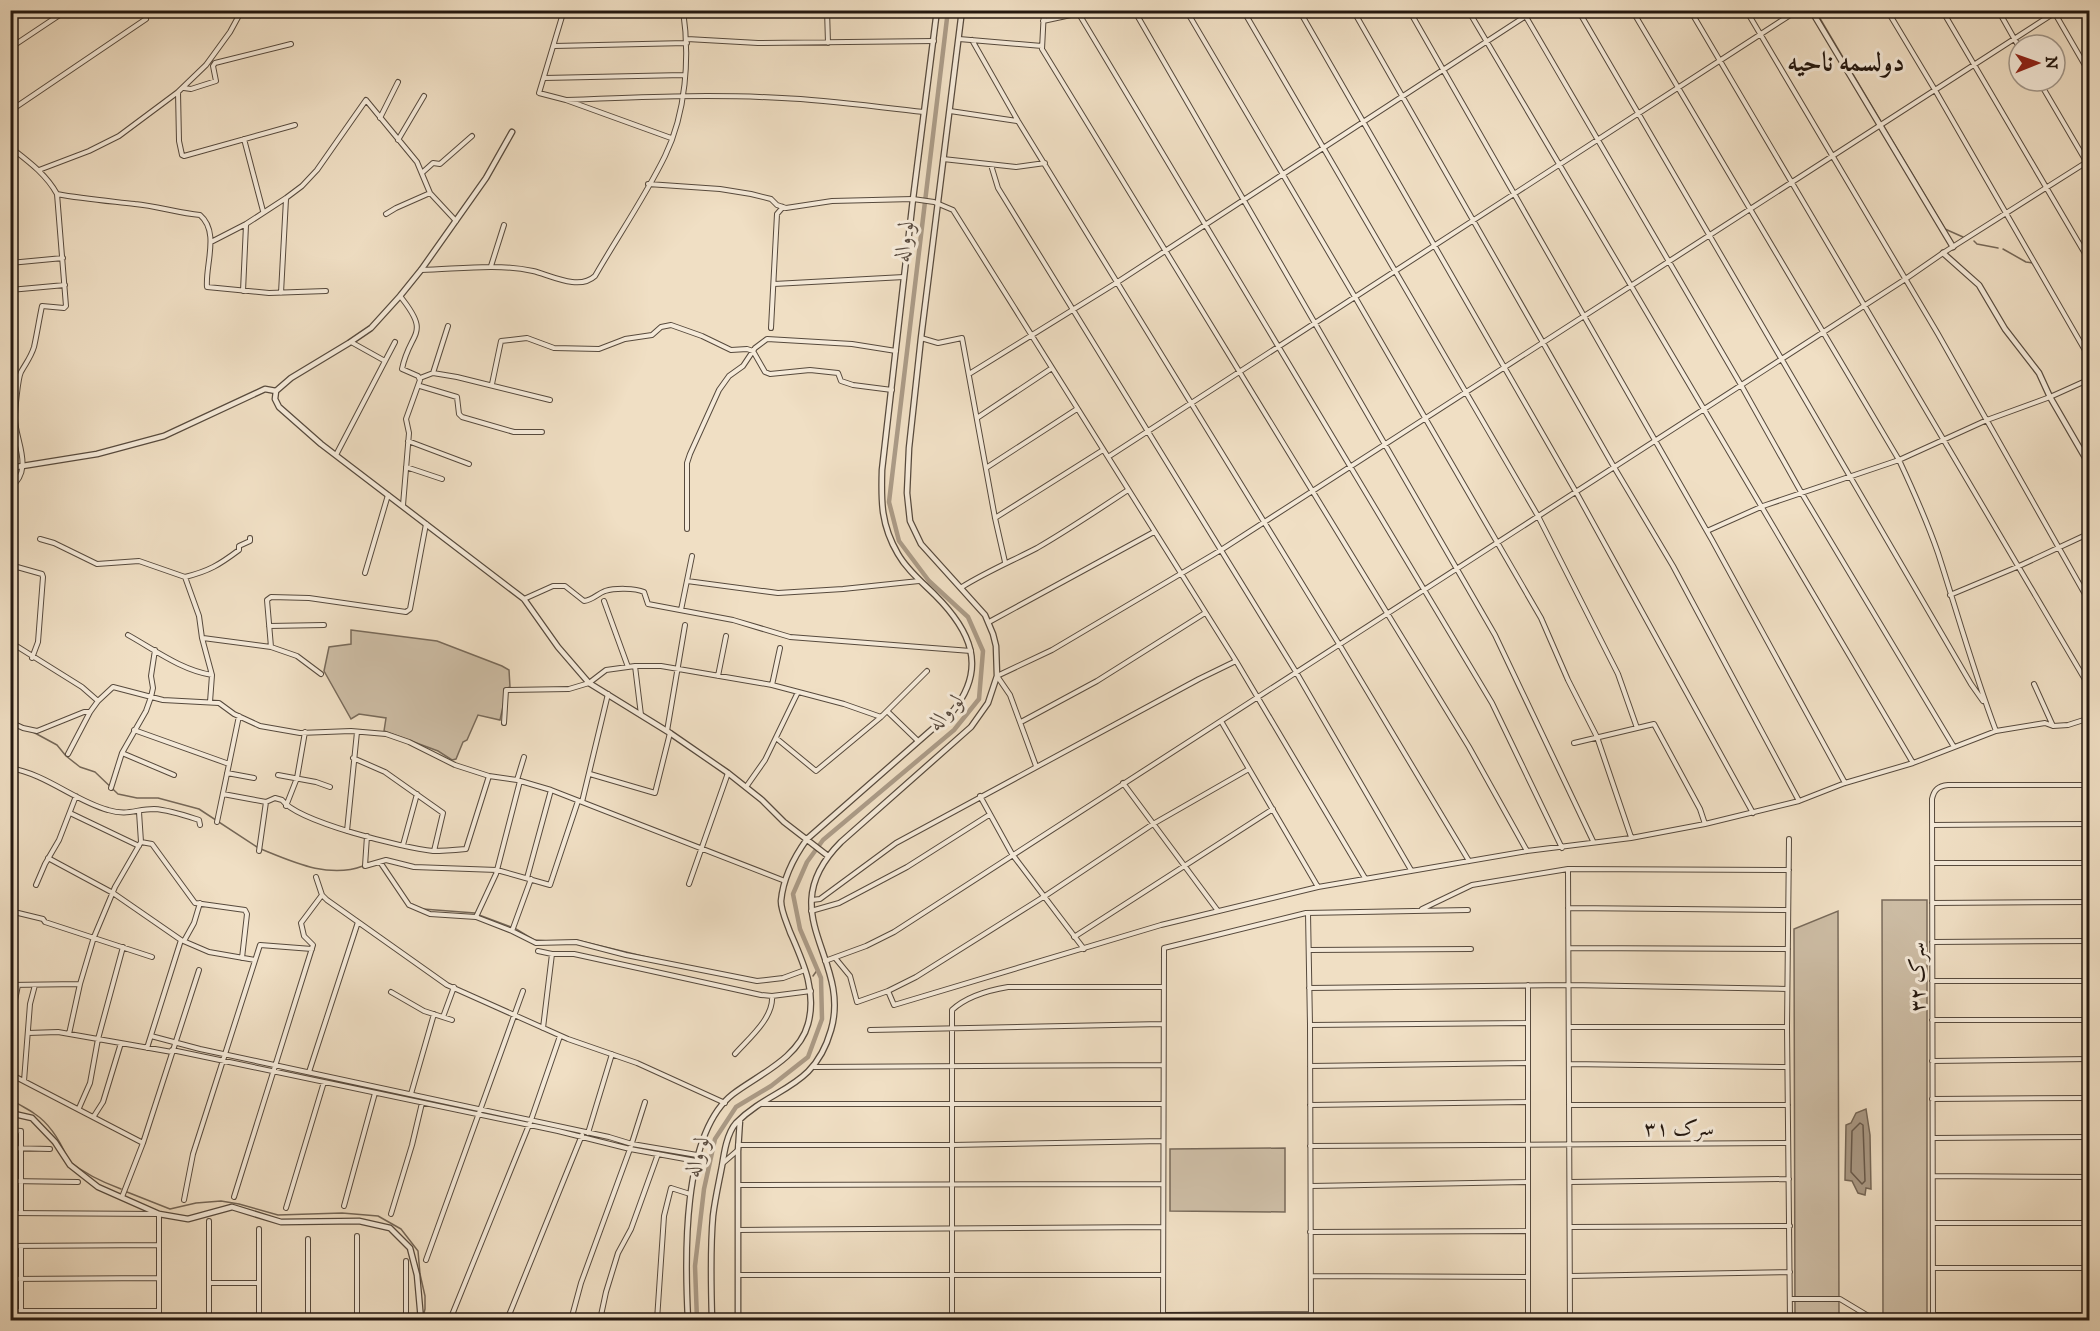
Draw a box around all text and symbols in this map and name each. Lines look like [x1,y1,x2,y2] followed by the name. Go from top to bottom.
[2007,33,2067,93] north arrow
[1787,46,1905,80] district label: دولسمه ناحیه
[2041,56,2061,69] text: N
[889,219,920,264] water label: لو واله
[922,688,970,737] water label: لو واله
[1905,942,1931,1012] street label: سرک ۳۲
[1644,1116,1714,1142] street label: سرک ۳۱
[679,1133,716,1180] water label: لو واله

